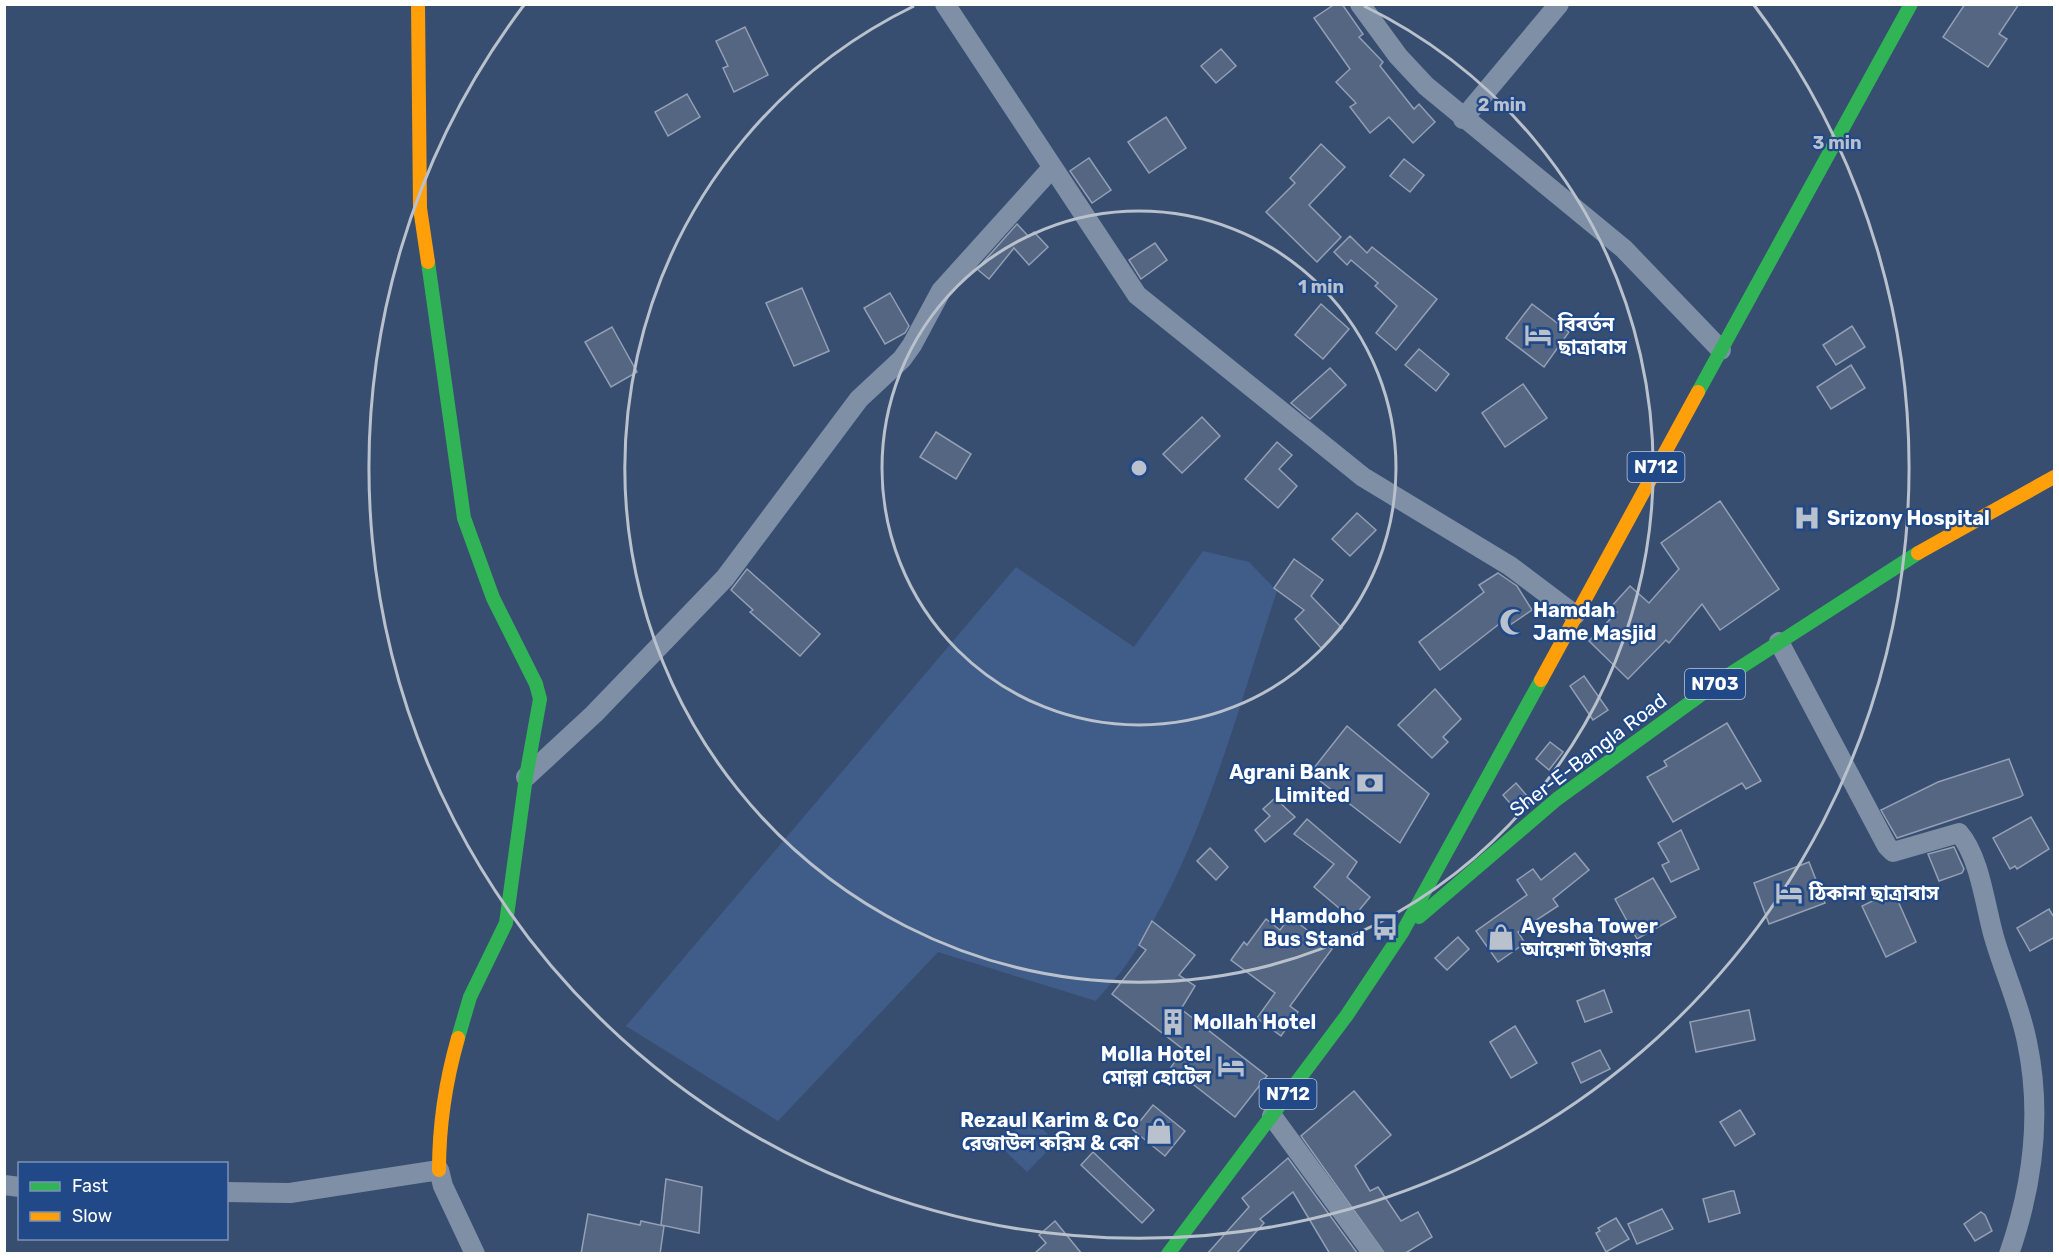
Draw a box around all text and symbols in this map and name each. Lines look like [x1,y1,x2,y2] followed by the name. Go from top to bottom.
[1478,94,1526,116] text: 2 min
[1813,132,1861,154] text: 3 min
[1298,276,1344,298] text: 1 min
[1557,312,1628,359] place label: বিবর্তন ছাত্রাবাস
[1523,320,1553,350] hotel icon: বিবর্তন ছাত্রাবাস
[1628,452,1684,482] road number: N712
[1129,458,1149,478] centre of rings
[1792,503,1822,533] hospital icon: Srizony Hospital
[1827,506,1990,530] place label: Srizony Hospital
[1533,598,1656,645] place label: Hamdah Jame Masjid
[1498,607,1528,637] mosque icon: Hamdah Jame Masjid
[1685,669,1745,699] road number: N703
[1505,688,1671,822] street label: Sher-E-Bangla Road
[1229,760,1350,807] place label: Agrani Bank Limited
[1355,768,1385,798] bank icon: Agrani Bank Limited
[1774,878,1804,908] hotel icon: ঠিকানা ছাত্রাবাস
[1808,881,1940,905] place label: ঠিকানা ছাত্রাবাস
[1263,904,1365,951] place label: Hamdoho Bus Stand
[1370,912,1400,942] bus stop icon: Hamdoho Bus Stand
[1520,914,1658,961] place label: Ayesha Tower আয়েশা টাওয়ার
[1486,922,1516,952] shop icon: Ayesha Tower আয়েশা টাওয়ার
[1158,1007,1188,1037] building icon: Mollah Hotel
[1193,1010,1316,1034] place label: Mollah Hotel
[1101,1042,1212,1089] place label: Molla Hotel মোল্লা হোটেল
[1216,1051,1246,1081] hotel icon: Molla Hotel মোল্লা হোটেল
[1260,1079,1316,1109] road number: N712
[960,1108,1139,1155] place label: Rezaul Karim & Co রেজাউল করিম & কো
[1144,1116,1174,1146] shop icon: Rezaul Karim & Co রেজাউল করিম & কো
[18,1162,228,1240] legend
[72,1175,108,1197] text: Fast
[72,1205,112,1227] text: Slow

